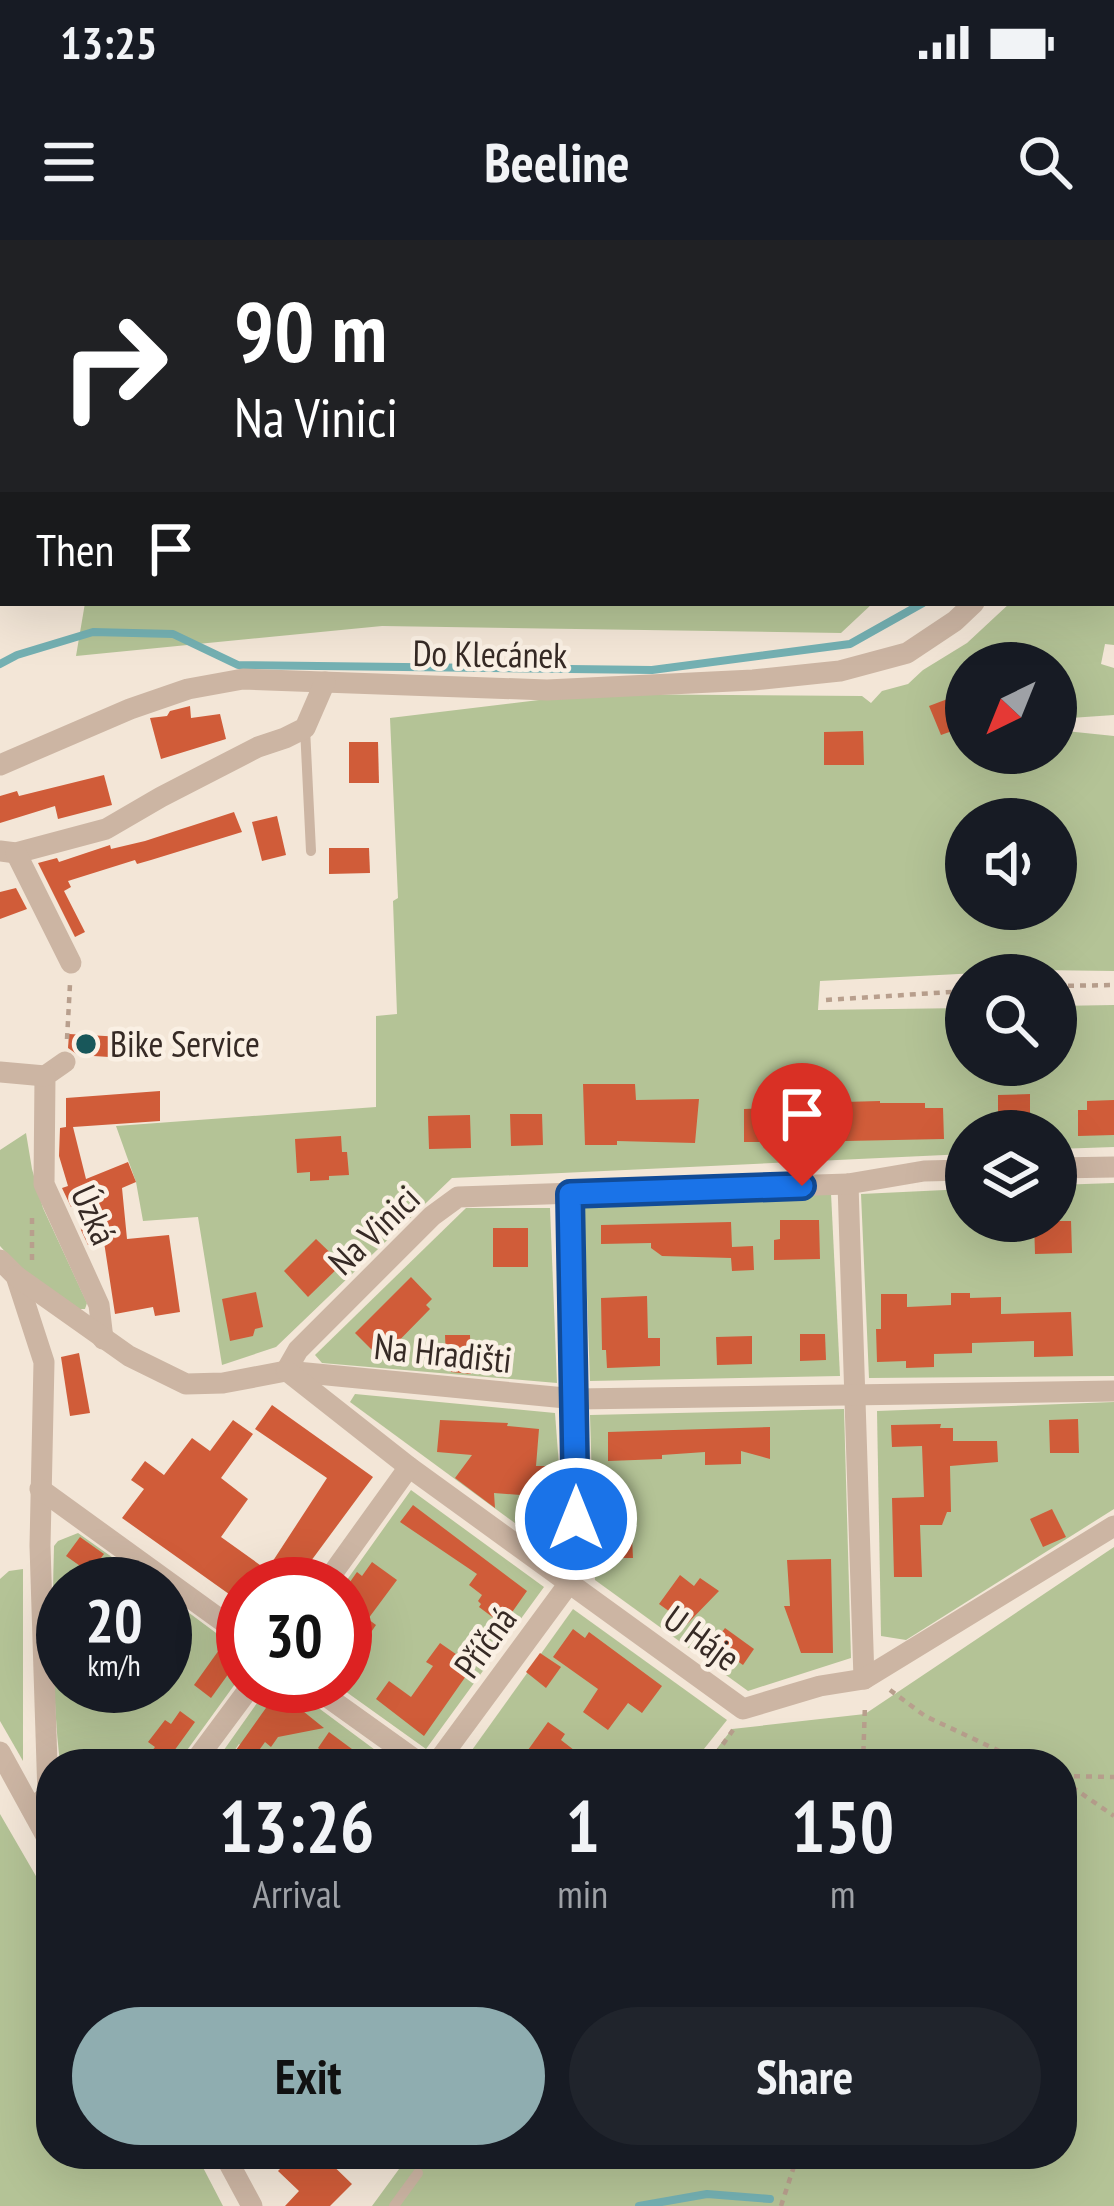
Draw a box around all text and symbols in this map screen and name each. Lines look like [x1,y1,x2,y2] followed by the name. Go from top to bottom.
[60,13,157,71] text: 13:25
[484,127,630,197] text: Beeline
[36,129,102,195] icon: menu
[1012,129,1078,195] icon: search
[234,276,387,385] text: 90 m
[36,288,192,444] icon: right
[234,382,398,452] text: Na Vinici
[138,516,204,582] icon: arrive
[36,520,114,578] text: Then
[412,629,568,678] street label: Do Klecánek
[945,642,1077,774] north arrow
[945,642,1077,1242] map controls
[945,798,1077,930] button: sound
[945,954,1077,1086] button: search
[110,1020,260,1067] place label: Bike Service
[73,1031,99,1057] marker: Bike Service
[751,1063,853,1186] pin
[769,1081,835,1147] icon: arrive
[945,1110,1077,1242] button: layers
[318,1175,429,1284] street label: Na Vinici
[61,1178,128,1252] street label: Úzká
[372,1322,514,1383] street label: Na Hradišti
[513,1456,639,1582] position arrow
[216,1557,372,1713] speed limit sign: 30
[85,1581,143,1659] text: 20
[655,1594,750,1681] street label: U Háje
[443,1597,526,1687] street label: Příčná
[87,1645,141,1684] text: km/h
[219,1779,375,1872] text: 13:26
[566,1779,600,1872] text: 1
[791,1779,894,1872] text: 150
[253,1868,341,1919] text: Arrival
[557,1868,608,1919] text: min
[830,1868,855,1919] text: m
[72,2007,545,2145] button: Exit
[569,2007,1041,2145] button: Share

